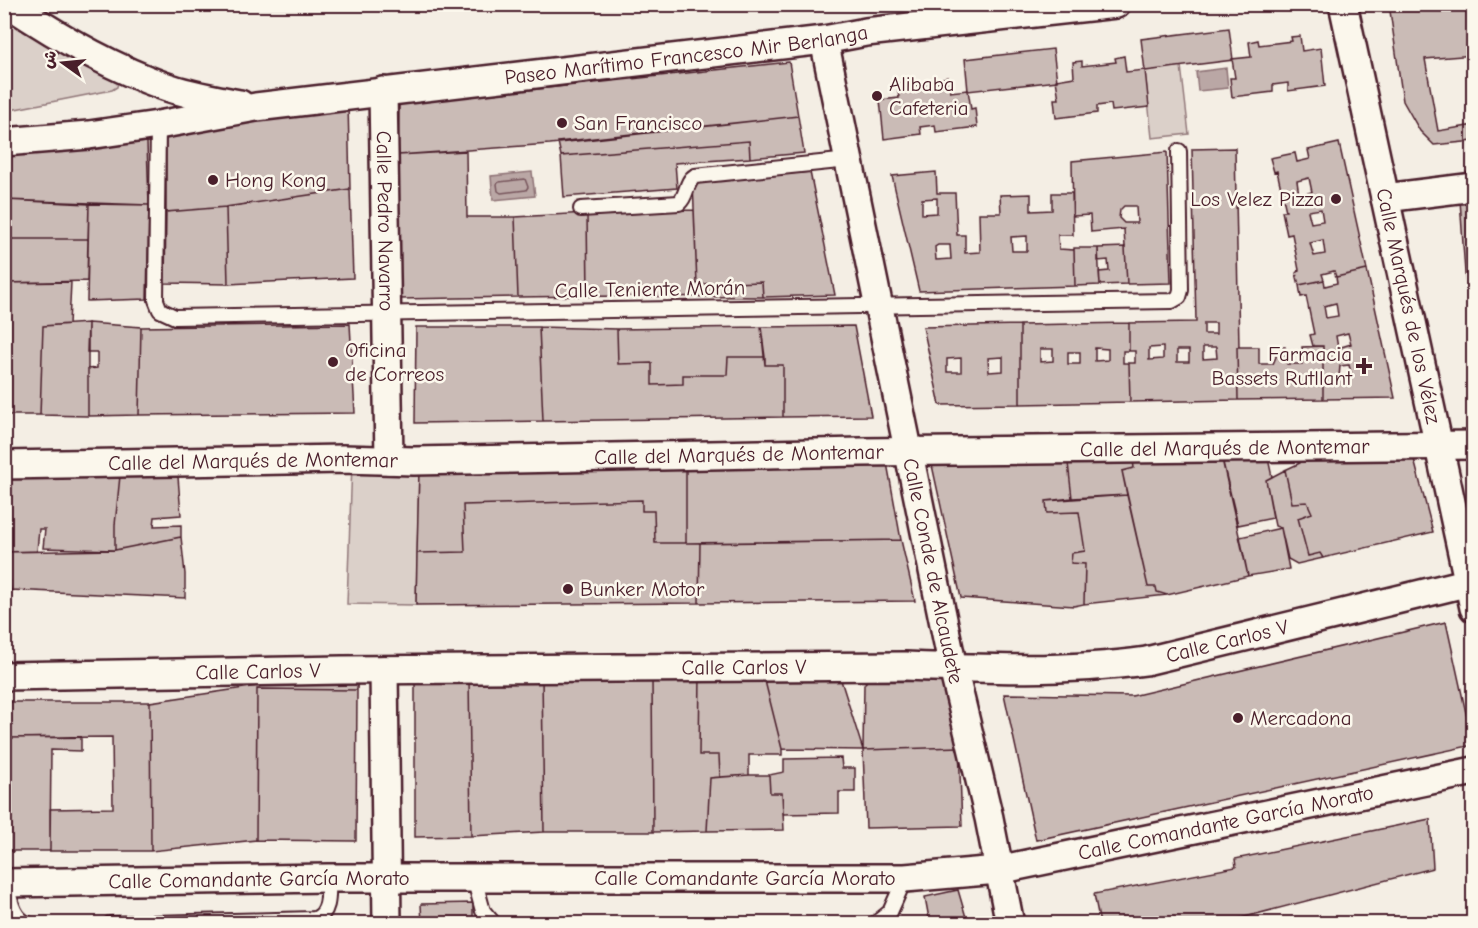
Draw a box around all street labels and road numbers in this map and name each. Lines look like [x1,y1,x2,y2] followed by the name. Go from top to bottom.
[503,20,870,90] street label: Paseo Marítimo Francesco Mir Berlanga
[372,131,399,311] street label: Calle Pedro Navarro
[1371,186,1446,426] street label: Calle Marqués de los Vélez
[555,275,745,303] street label: Calle Teniente Morán
[1080,434,1370,461] street label: Calle del Marqués de Montemar
[594,440,884,469] street label: Calle del Marqués de Montemar
[108,447,399,475] street label: Calle del Marqués de Montemar
[898,456,968,686] street label: Calle Conde de Alcaudete
[1164,615,1292,668] street label: Calle Carlos V
[681,655,807,680] street label: Calle Carlos V
[195,658,322,685] street label: Calle Carlos V
[1076,780,1376,865] street label: Calle Comandante García Morato
[108,866,410,893] street label: Calle Comandante García Morato
[594,866,896,890] street label: Calle Comandante García Morato

